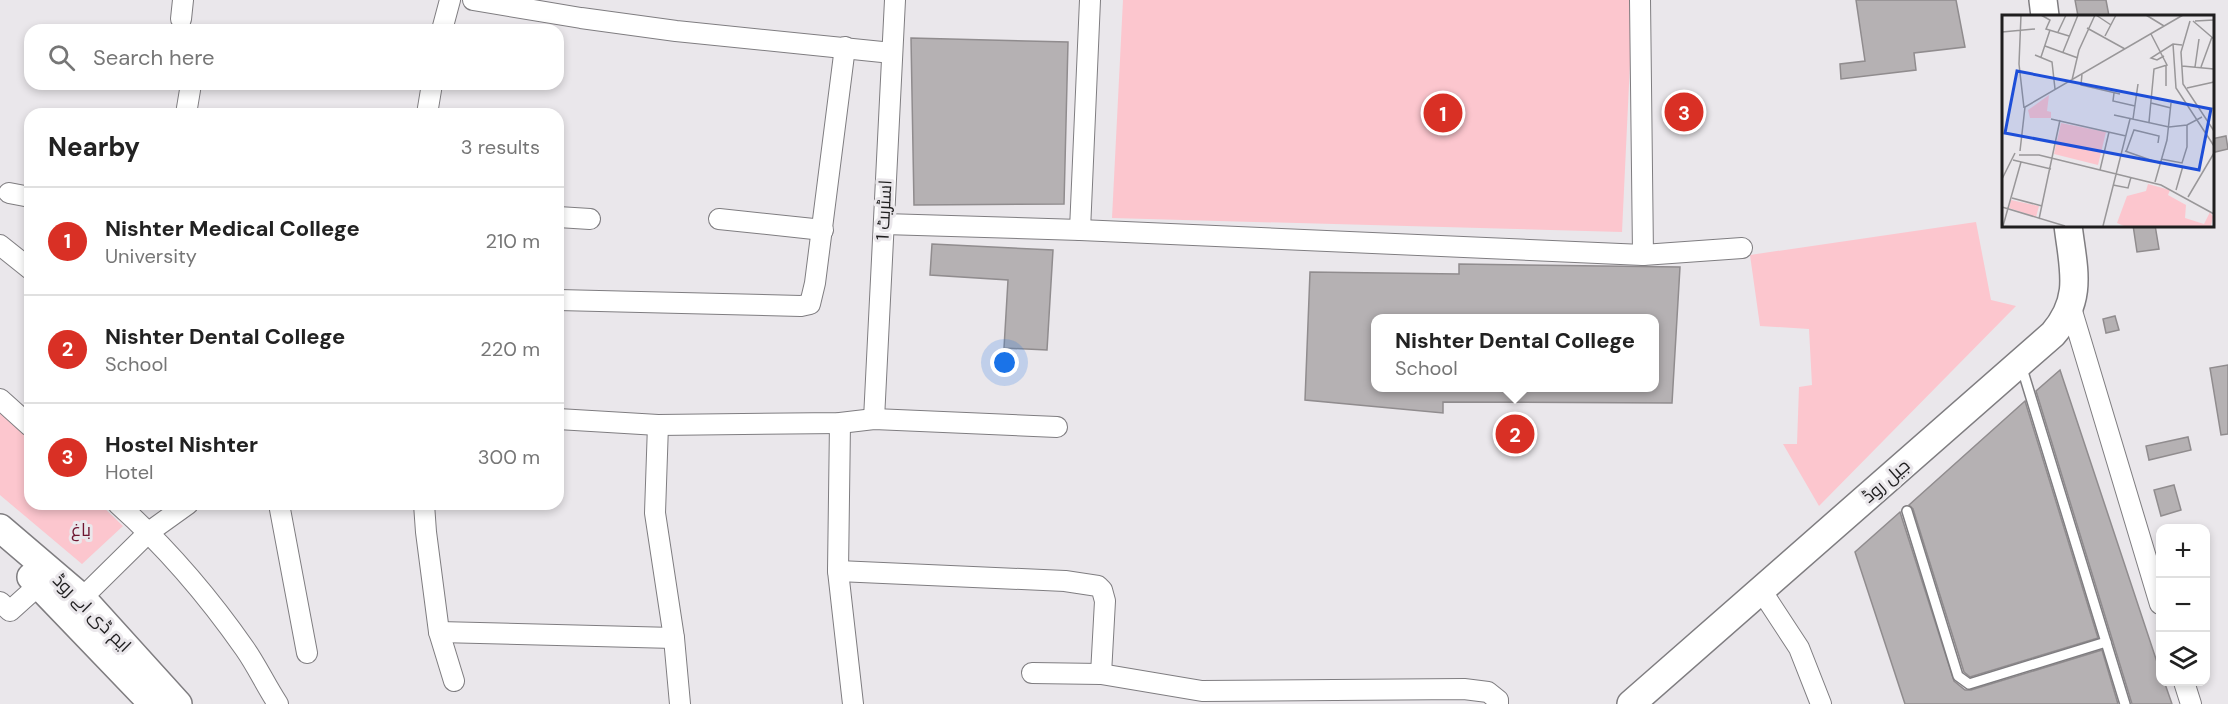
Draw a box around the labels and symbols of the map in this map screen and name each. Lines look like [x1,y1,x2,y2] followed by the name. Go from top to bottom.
[2002,15,2213,226] inset map
[1424,90,1462,136] pin: 1
[1664,90,1704,134] pin: 3
[870,179,898,241] street label: اسٹریٹ 1
[990,348,1019,377] your location
[1496,412,1534,456] pin: 2
[1857,454,1915,508] street label: جیل روڈ
[71,518,91,542] park label: باغ
[47,568,137,658] street label: ایم ڈی اے روڈ

